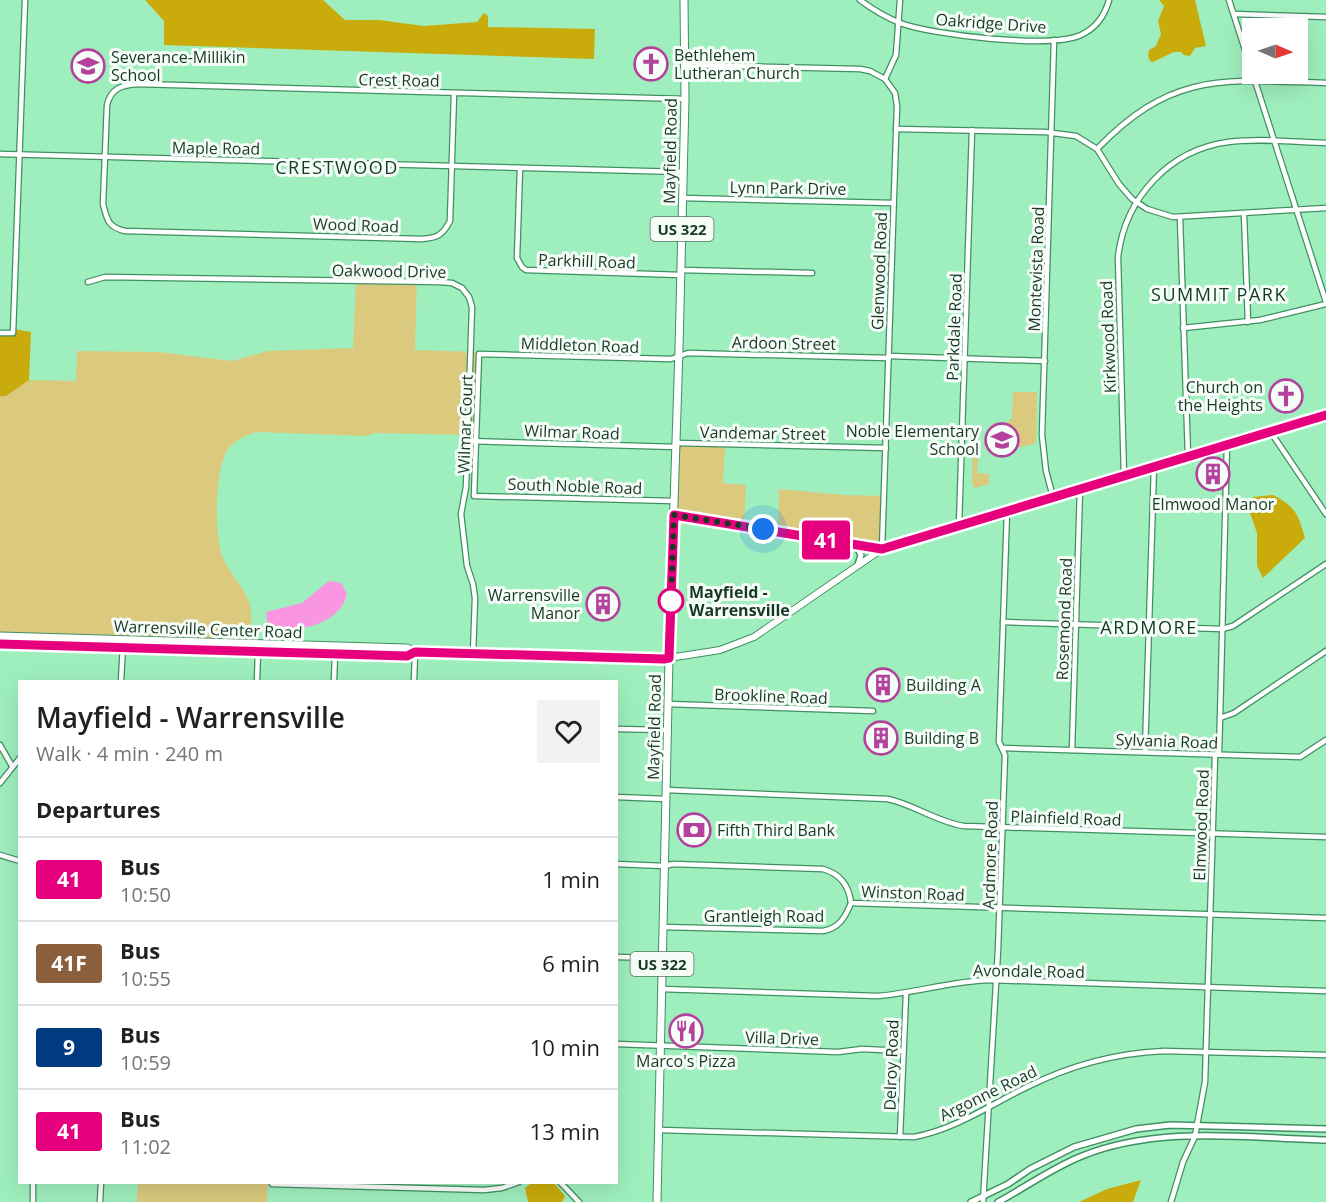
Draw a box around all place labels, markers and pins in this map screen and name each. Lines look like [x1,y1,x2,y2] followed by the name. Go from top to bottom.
[674,44,800,84] place label: Bethlehem Lutheran Church
[111,46,246,86] place label: Severance-Millikin School
[633,46,669,82] church icon: Bethlehem Lutheran Church
[70,48,106,84] school or university icon: Severance-Millikin School
[1178,376,1263,416] place label: Church on the Heights
[1268,378,1304,414] church icon: Church on the Heights
[846,420,980,460] place label: Noble Elementary School
[984,422,1020,458] school or university icon: Noble Elementary School
[1195,456,1231,492] building icon: Elmwood Manor
[1152,493,1275,515] place label: Elmwood Manor
[689,581,790,621] place label: Mayfield - Warrensville
[488,584,580,624] place label: Warrensville Manor
[585,586,621,622] building icon: Warrensville Manor
[658,588,684,614] marker: Mayfield - Warrensville
[865,667,901,703] building icon: Building A
[906,674,982,696] place label: Building A
[863,720,899,756] building icon: Building B
[904,727,979,749] place label: Building B
[676,812,712,848] bank icon: Fifth Third Bank
[717,819,836,841] place label: Fifth Third Bank
[668,1013,704,1049] restaurant icon: Marco's Pizza
[636,1050,736,1072] place label: Marco's Pizza

